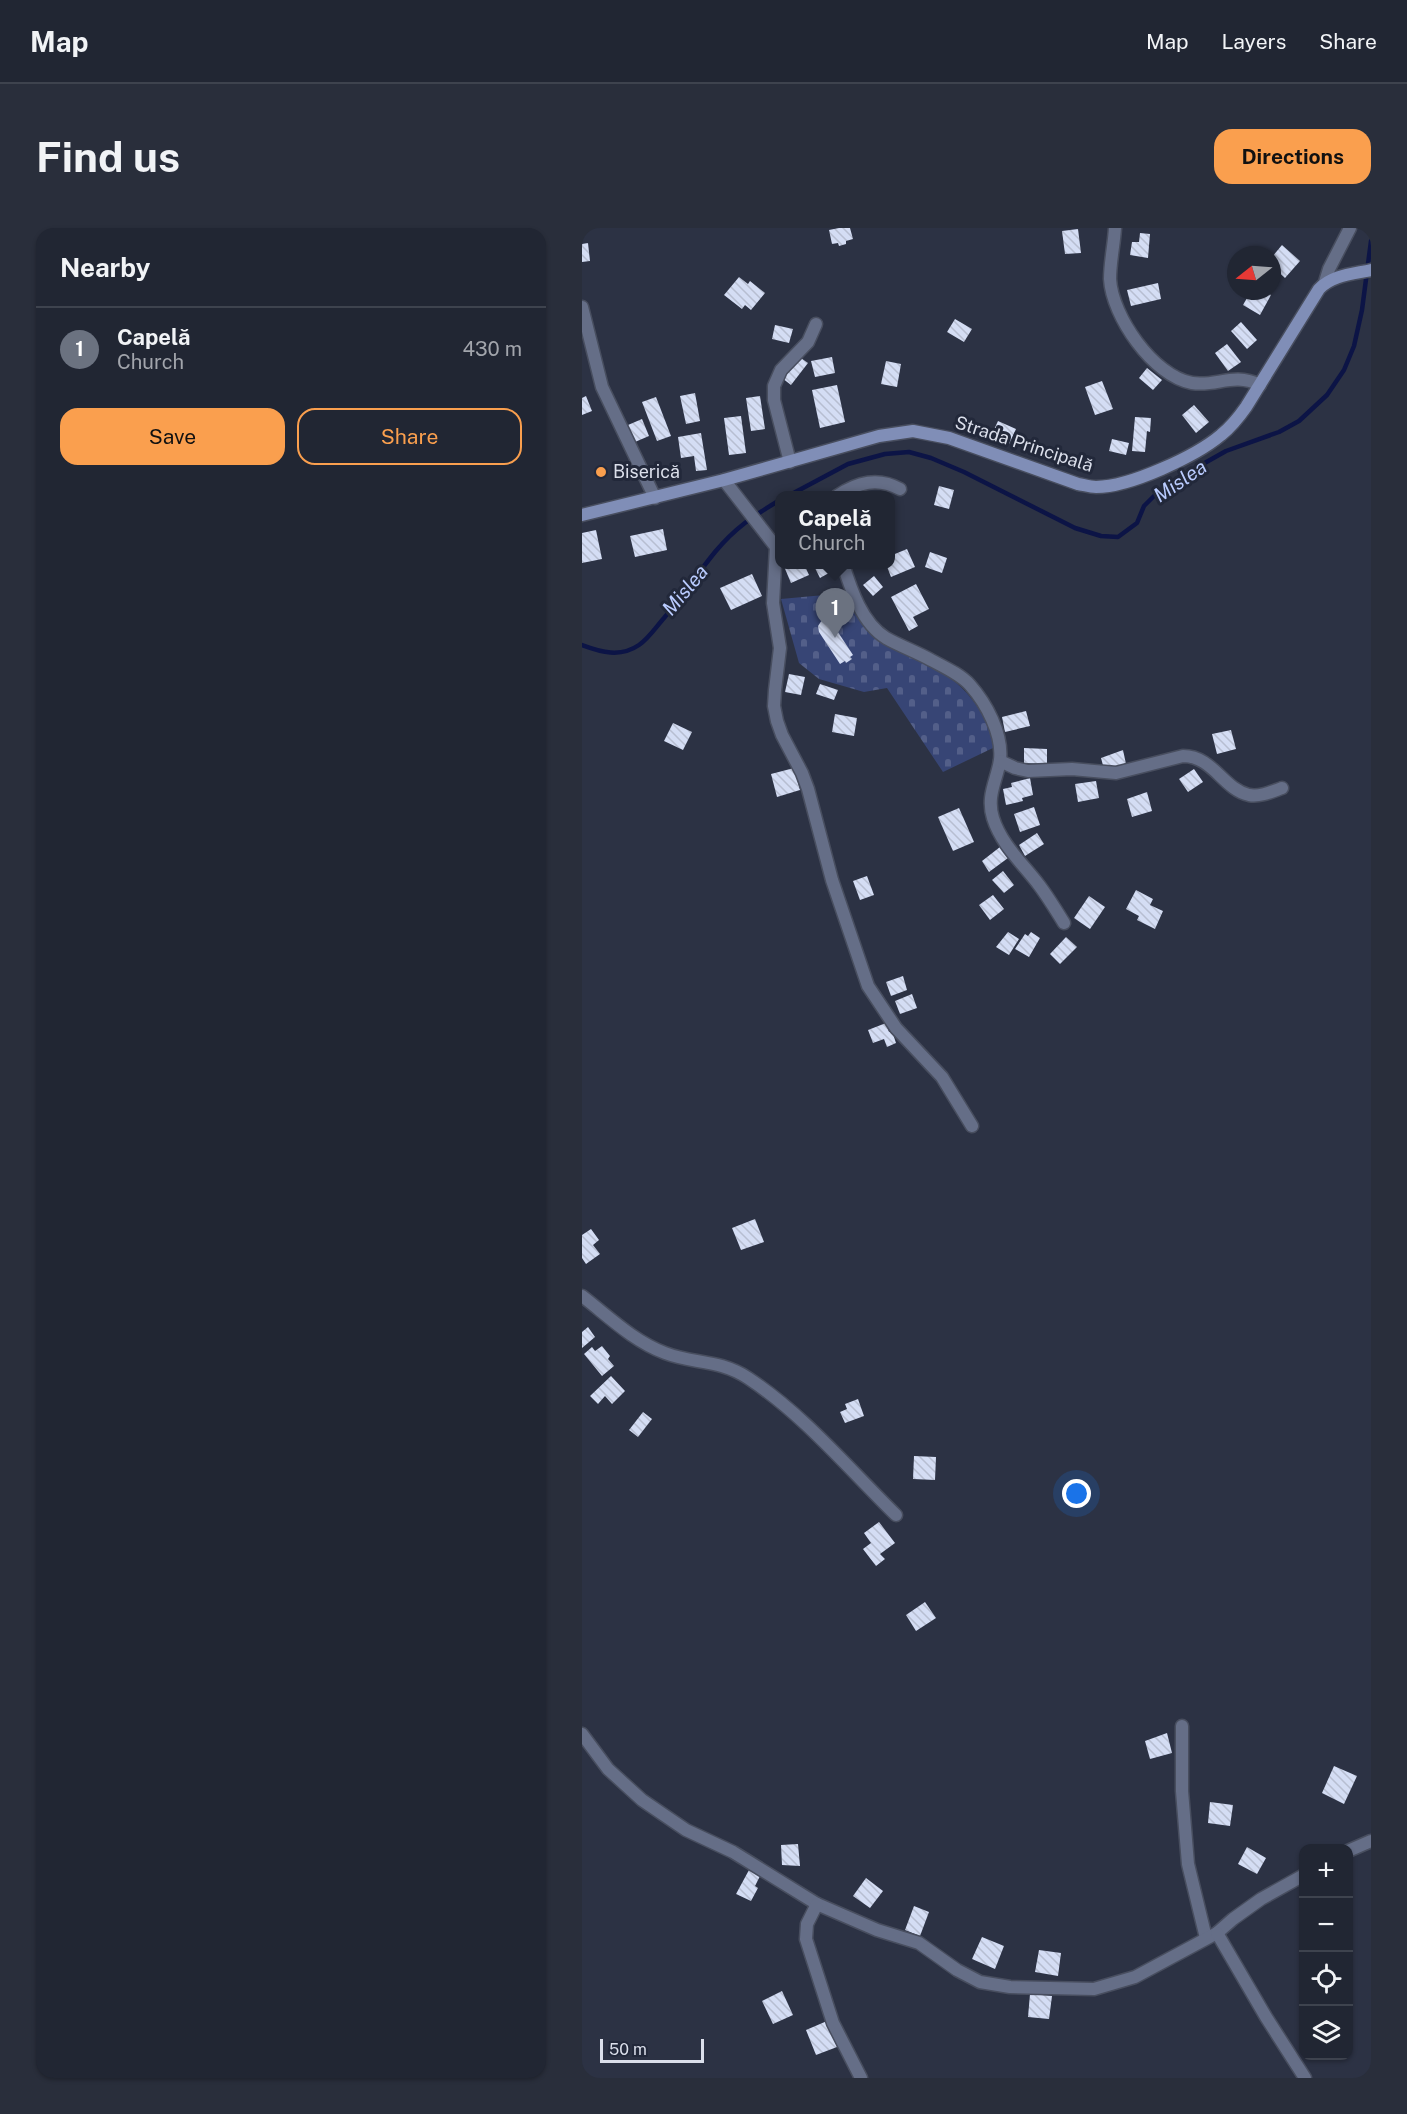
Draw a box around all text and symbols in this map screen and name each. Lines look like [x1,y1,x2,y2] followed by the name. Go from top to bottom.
[30,25,89,58] text: Map
[1146,29,1189,54] text: Map
[1222,29,1286,54] text: Layers
[1319,29,1377,54] text: Share
[1214,129,1371,184] button: Directions
[36,132,180,181] text: Find us
[1227,246,1281,300] north arrow
[60,252,150,283] text: Nearby
[117,324,191,350] text: Capelă
[75,337,84,361] text: 1
[463,337,522,361] text: 430 m
[117,350,184,374] text: Church
[60,408,285,465] button: Save
[297,408,522,465] button: Share
[952,411,1096,476] street label: Strada Principală
[1149,455,1211,507] water label: Mislea
[613,461,680,482] place label: Biserică
[594,465,608,479] marker: Biserică
[775,491,895,569] popup
[798,505,872,531] text: Capelă
[798,531,865,555] text: Church
[657,560,713,620] water label: Mislea
[816,588,854,638] pin: 1
[1062,1479,1091,1508] your location
[1299,1844,1353,2060] map controls
[1299,1844,1353,1898] button: +
[1299,1898,1353,1952] button: −
[1299,1952,1353,2006] button: locate
[1299,2006,1353,2060] button: layers
[600,2036,704,2064] scale bar
[609,2040,647,2059] text: 50 m

